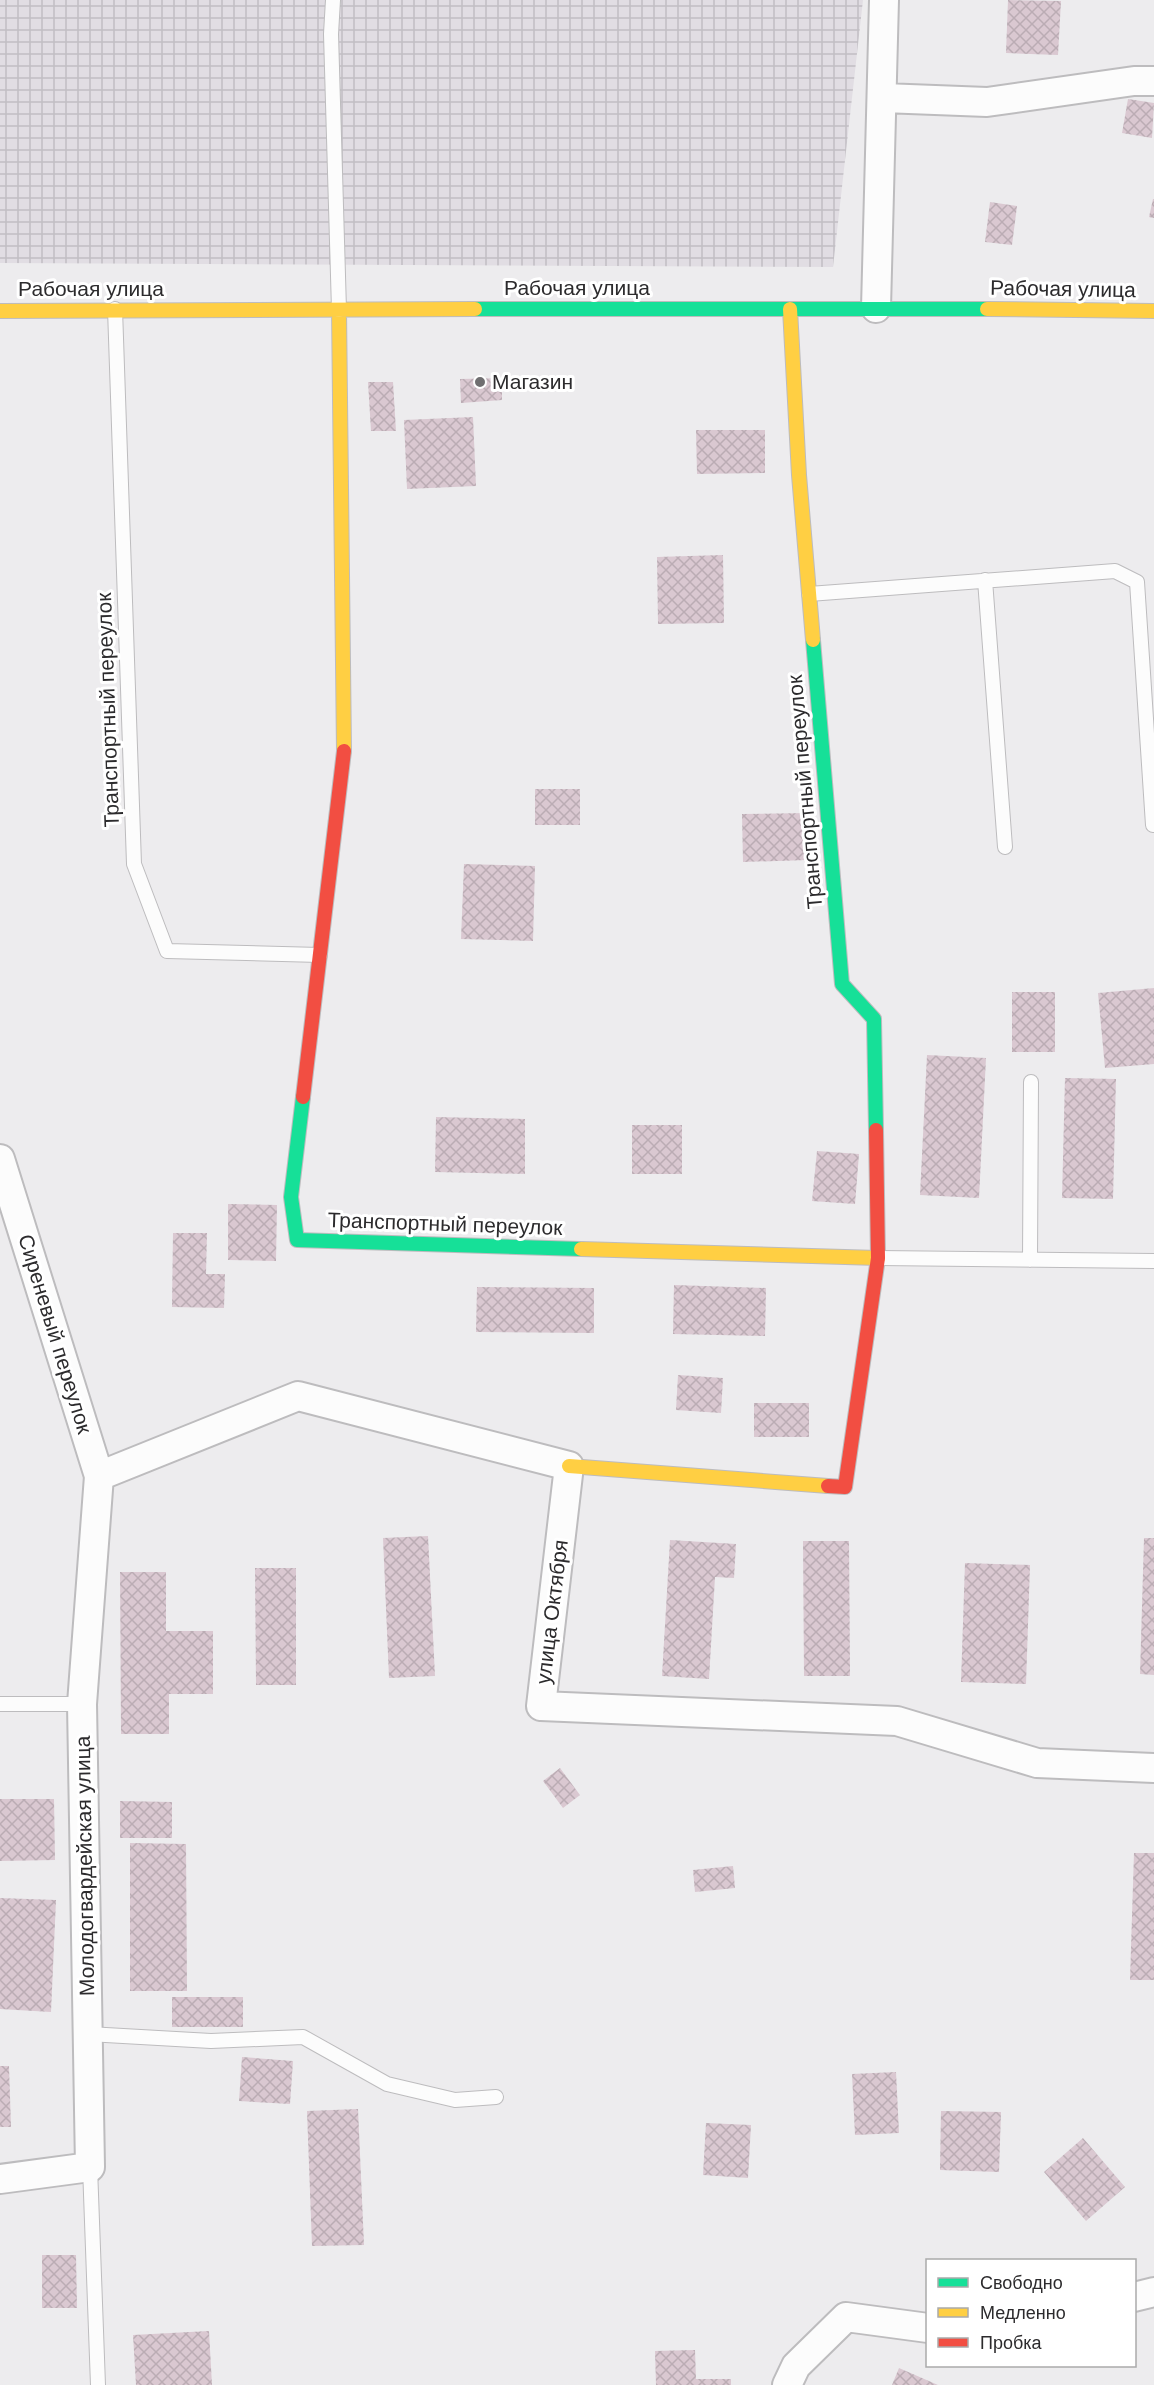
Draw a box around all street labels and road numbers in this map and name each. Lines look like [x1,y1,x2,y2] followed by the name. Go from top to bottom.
[504,276,650,299] street label: Рабочая улица
[990,276,1136,301] street label: Рабочая улица
[18,277,164,300] street label: Рабочая улица
[92,591,123,828] street label: Транспортный переулок
[783,673,826,910] street label: Транспортный переулок
[327,1208,564,1239] street label: Транспортный переулок
[14,1232,97,1437] street label: Сиреневый переулок
[531,1539,572,1685] street label: улица Октября
[71,1735,98,1996] street label: Молодогвардейская улица

